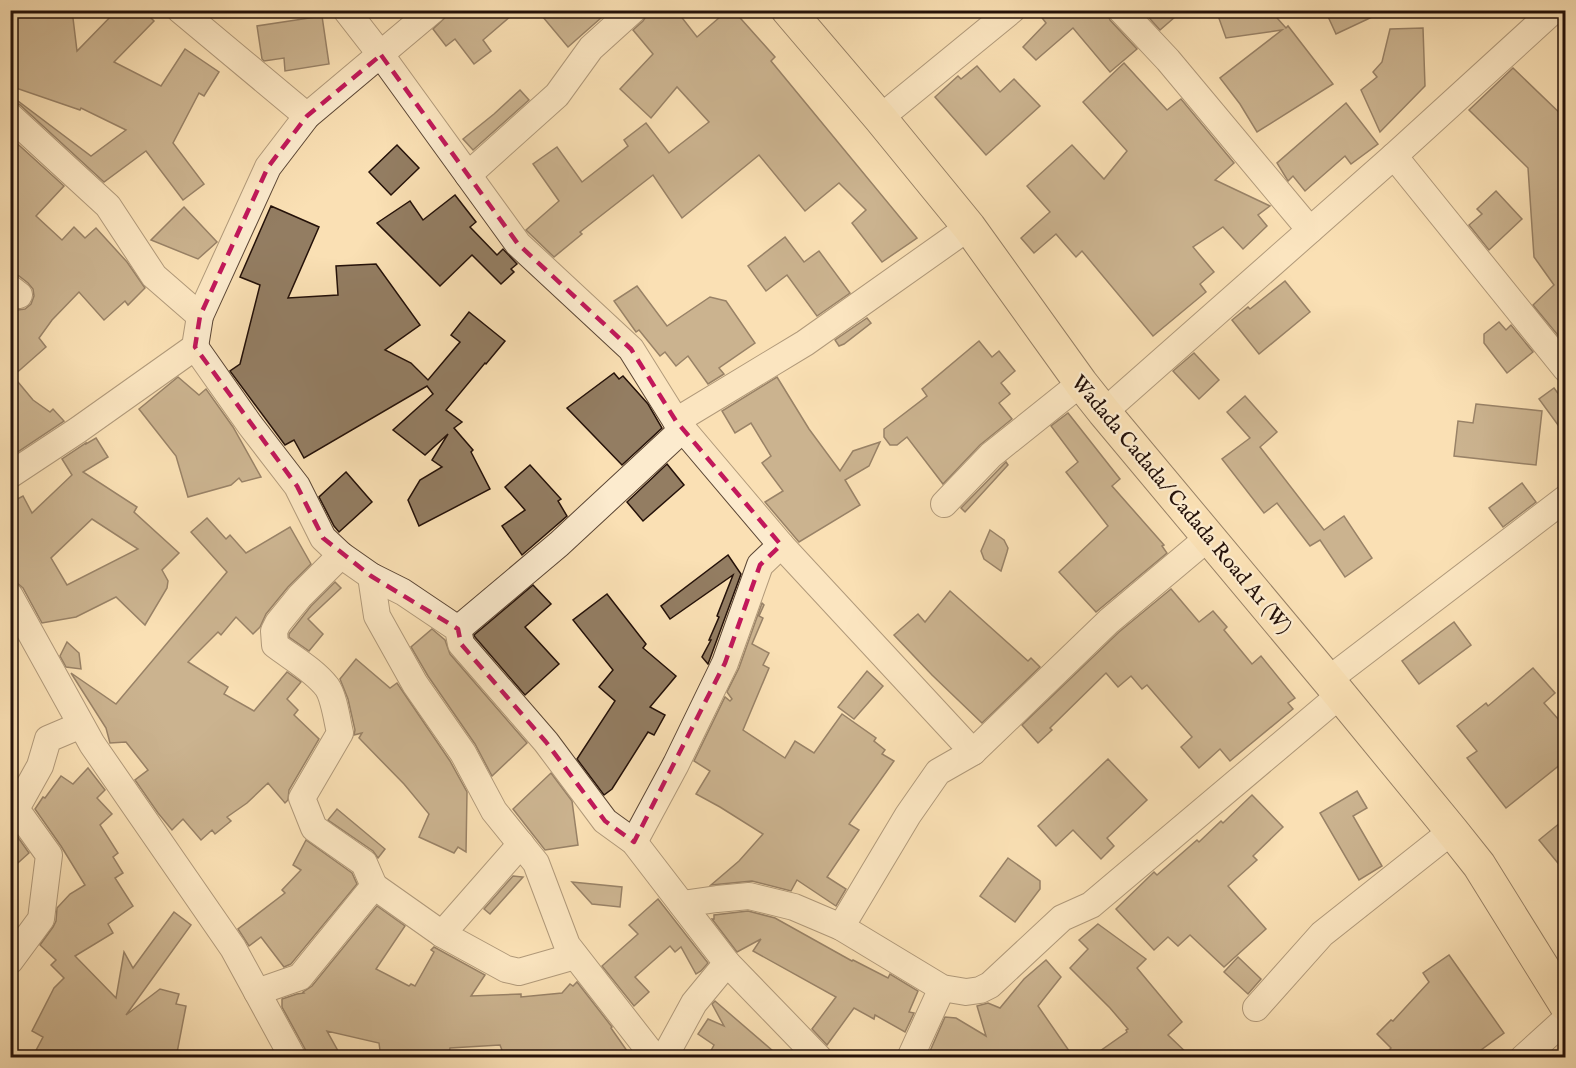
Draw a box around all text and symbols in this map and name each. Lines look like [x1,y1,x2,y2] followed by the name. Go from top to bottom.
[1064,370,1297,640] street label: Wadada Cadada/ Cadada Road A1 (W)

